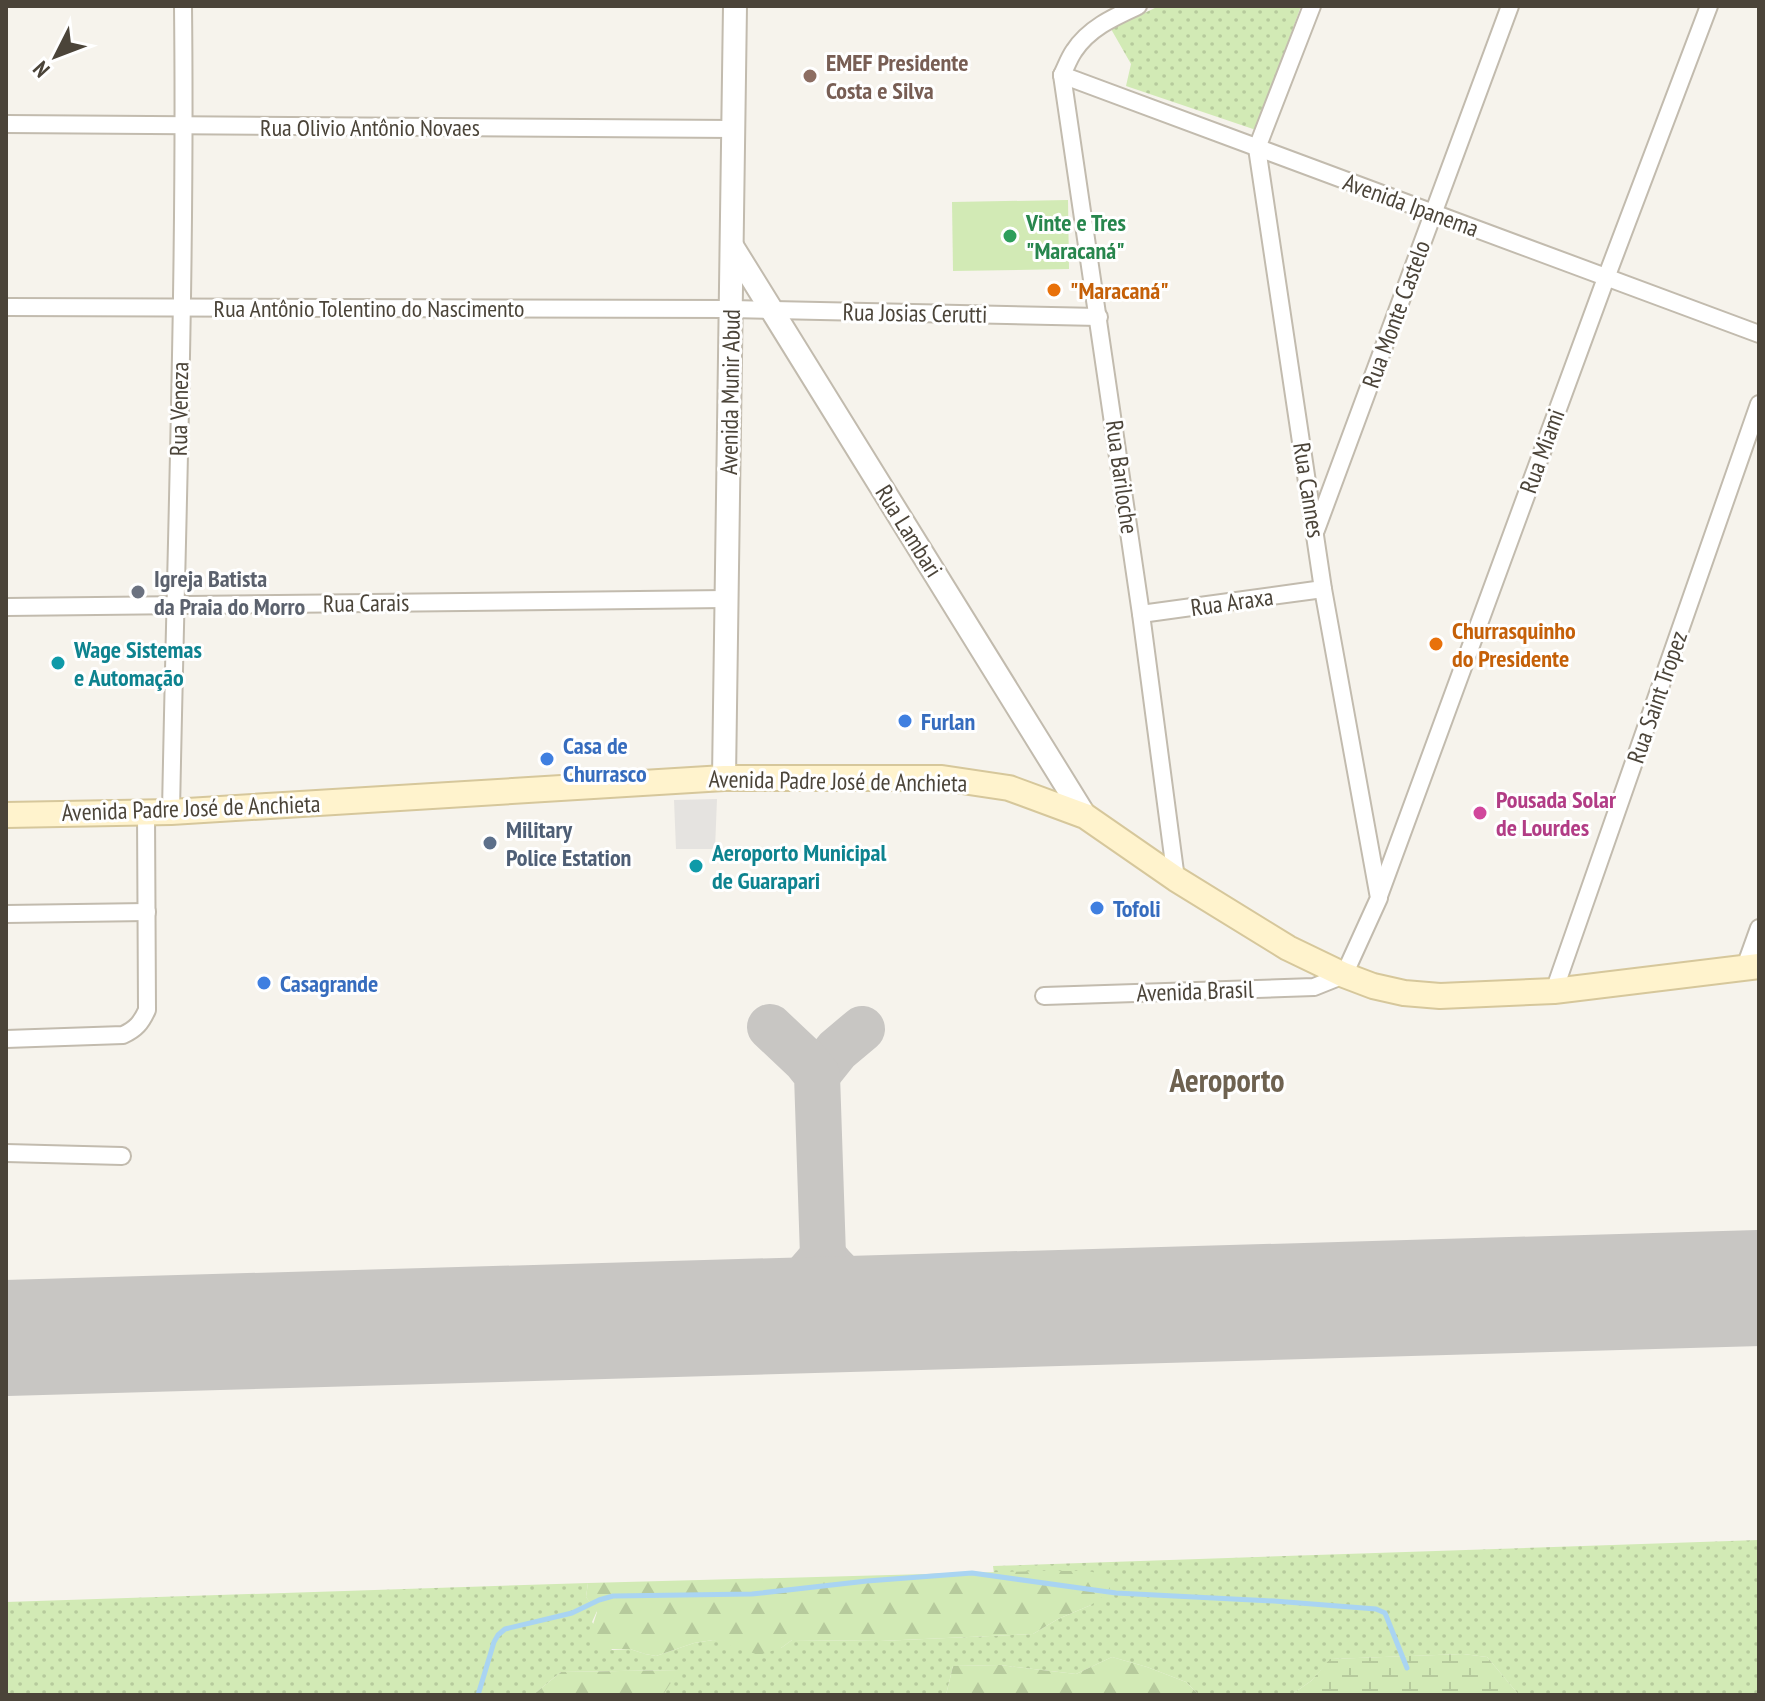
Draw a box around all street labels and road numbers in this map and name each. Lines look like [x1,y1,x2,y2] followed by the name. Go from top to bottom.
[260,112,480,143] street label: Rua Olivio Antônio Novaes
[1339,166,1483,244] street label: Avenida Ipanema
[1355,236,1437,392] street label: Rua Monte Castelo
[214,293,524,324] street label: Rua Antônio Tolentino do Nascimento
[842,296,988,330] street label: Rua Josias Cerutti
[713,309,747,475] street label: Avenida Munir Abud
[163,362,195,456] street label: Rua Veneza
[1512,405,1572,497] street label: Rua Miami
[1099,418,1145,536] street label: Rua Bariloche
[1286,440,1332,540] street label: Rua Cannes
[868,479,950,583] street label: Rua Lambari
[1189,581,1275,623] street label: Rua Araxa
[323,587,409,619] street label: Rua Carais
[1620,627,1694,767] street label: Rua Saint Tropez
[708,763,968,799] street label: Avenida Padre José de Anchieta
[61,788,321,828] street label: Avenida Padre José de Anchieta
[1136,973,1254,1009] street label: Avenida Brasil

